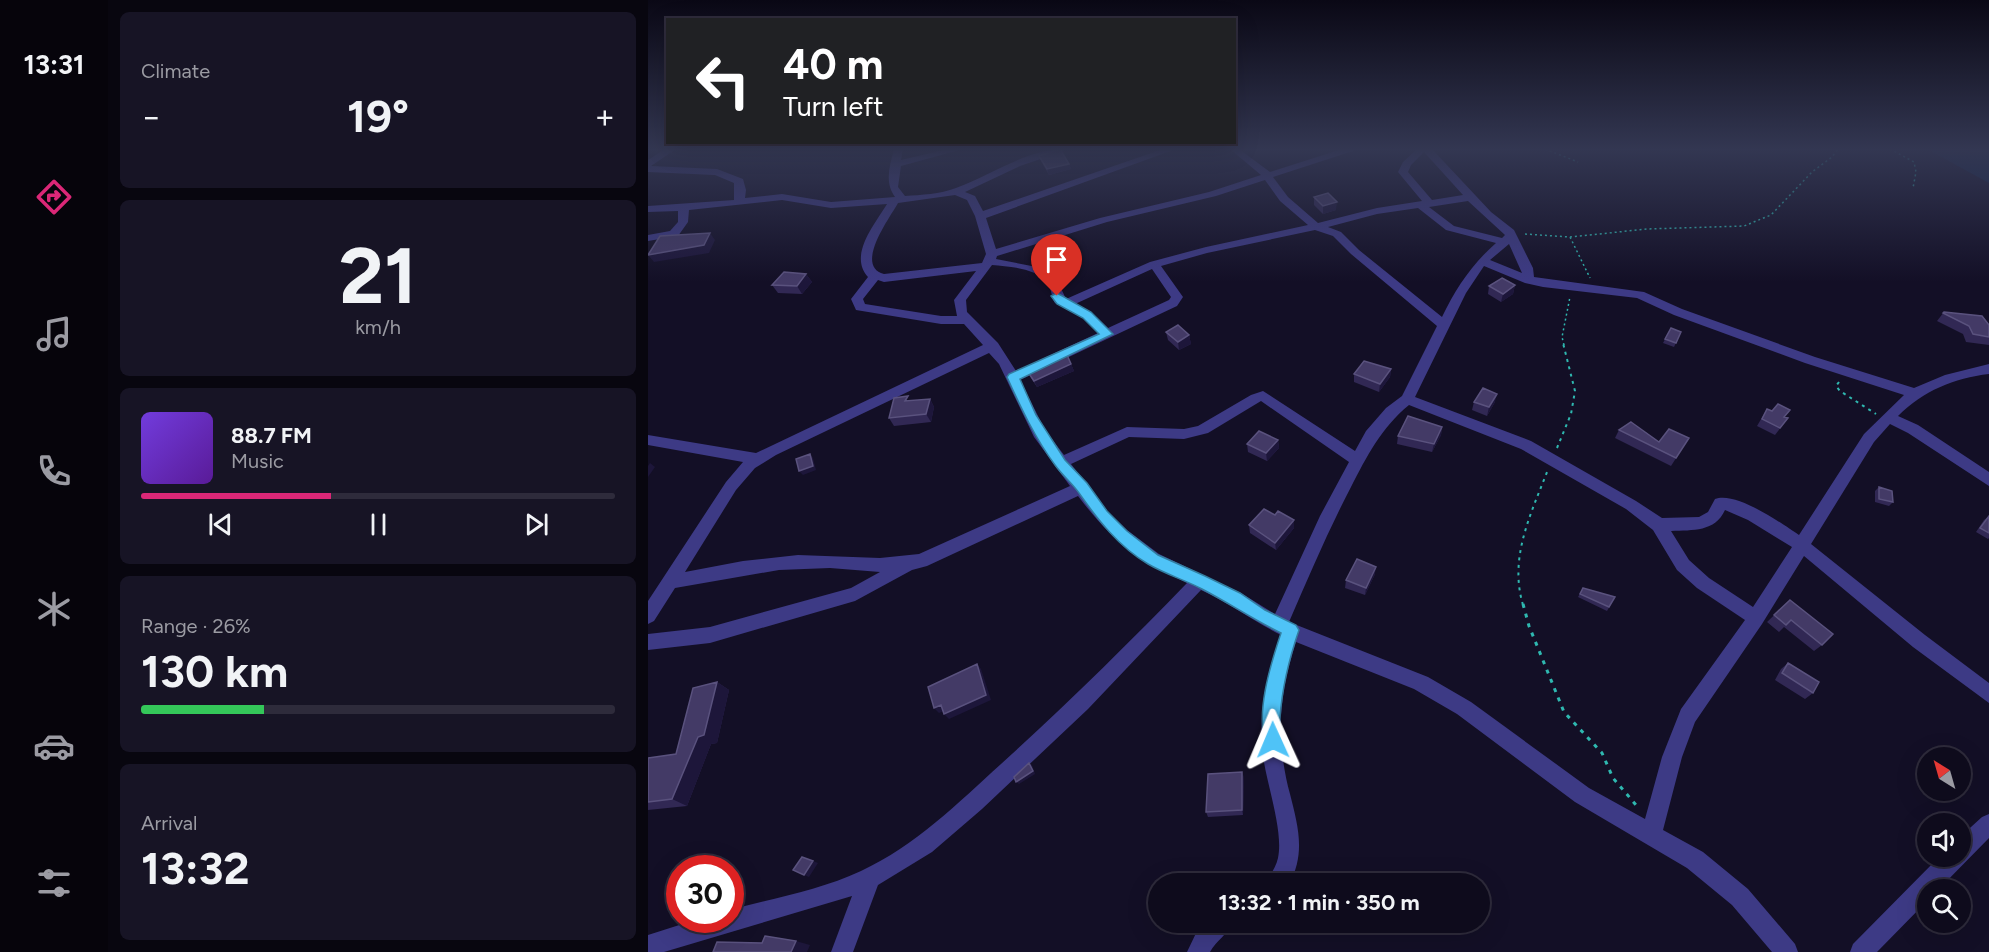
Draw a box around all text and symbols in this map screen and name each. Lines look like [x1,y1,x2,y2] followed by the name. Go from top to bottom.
[783,39,883,90] text: 40 m
[684,42,762,120] icon: left
[24,48,84,81] text: 13:31
[141,59,210,83] text: Climate
[347,89,409,143] text: 19°
[783,90,883,123] text: Turn left
[141,97,162,136] text: −
[594,97,615,136] text: +
[33,176,75,218] icon: directions
[339,229,417,323] text: 21
[1031,234,1082,296] pin
[1040,243,1073,276] icon: arrive
[33,313,75,355] icon: music
[355,315,401,339] text: km/h
[231,422,312,449] text: 88.7 FM
[231,449,284,473] text: Music
[33,450,75,492] icon: phone
[204,508,237,541] icon: previous
[362,508,395,541] icon: pause
[520,508,553,541] icon: next
[33,588,75,630] icon: climate
[141,614,251,638] text: Range · 26%
[141,644,288,698] text: 130 km
[1241,708,1305,772] position arrow
[33,725,75,767] icon: car
[1917,747,1971,801] north arrow
[1917,747,1971,933] map controls
[141,811,197,835] text: Arrival
[1917,813,1971,867] button: sound
[141,841,250,895] text: 13:32
[666,855,744,933] speed limit sign: 30
[33,862,75,904] icon: filters
[1917,879,1971,933] button: search
[1218,889,1420,916] text: 13:32 · 1 min · 350 m

